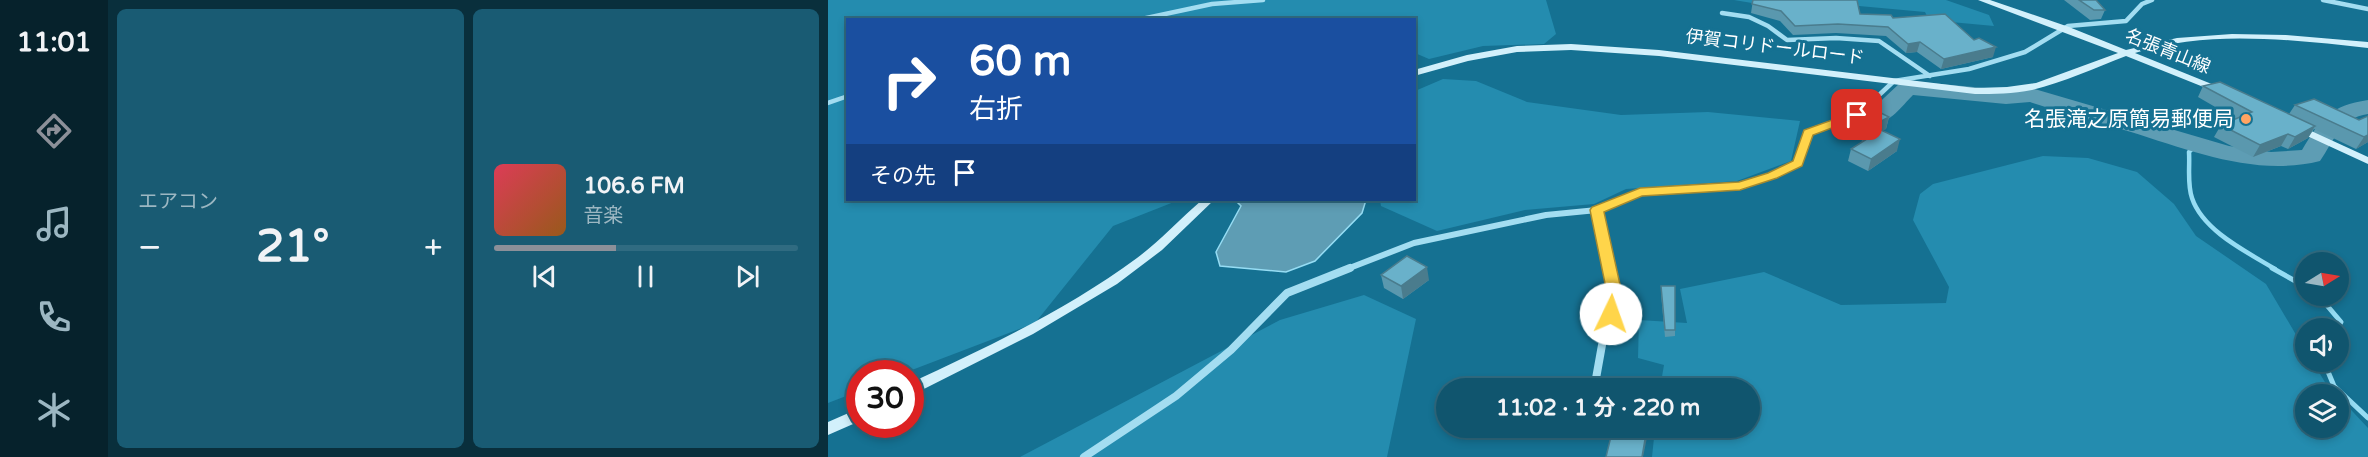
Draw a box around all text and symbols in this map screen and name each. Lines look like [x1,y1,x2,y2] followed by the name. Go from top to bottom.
[2122,24,2214,78] street label: 名張青山線
[1684,25,1866,69] street label: 伊賀コリドールロード
[17,26,91,59] text: 11:01
[969,36,1071,87] text: 60 m
[870,42,948,120] icon: right
[1831,89,1882,140] pin
[969,93,1023,126] text: 右折
[1840,98,1873,131] icon: arrive
[2024,107,2234,132] place label: 名張滝之原簡易郵便局
[33,110,75,152] icon: directions
[2239,112,2253,126] marker: 名張滝之原簡易郵便局
[948,156,981,189] icon: arrive
[870,163,936,189] text: その先
[584,173,685,199] text: 106.6 FM
[138,190,218,214] text: エアコン
[33,203,75,245] icon: music
[584,204,624,228] text: 音楽
[256,220,329,274] text: 21°
[138,228,162,267] text: −
[424,228,442,267] text: +
[2295,252,2349,306] north arrow
[2295,252,2349,438] map controls
[528,260,561,293] icon: previous
[629,260,662,293] icon: pause
[731,260,764,293] icon: next
[1579,282,1643,346] position arrow
[33,296,75,338] icon: phone
[2295,318,2349,372] button: sound
[846,360,924,438] speed limit sign: 30
[2295,384,2349,438] button: layers
[33,389,75,431] icon: climate
[1496,395,1700,421] text: 11:02 · 1 分 · 220 m

